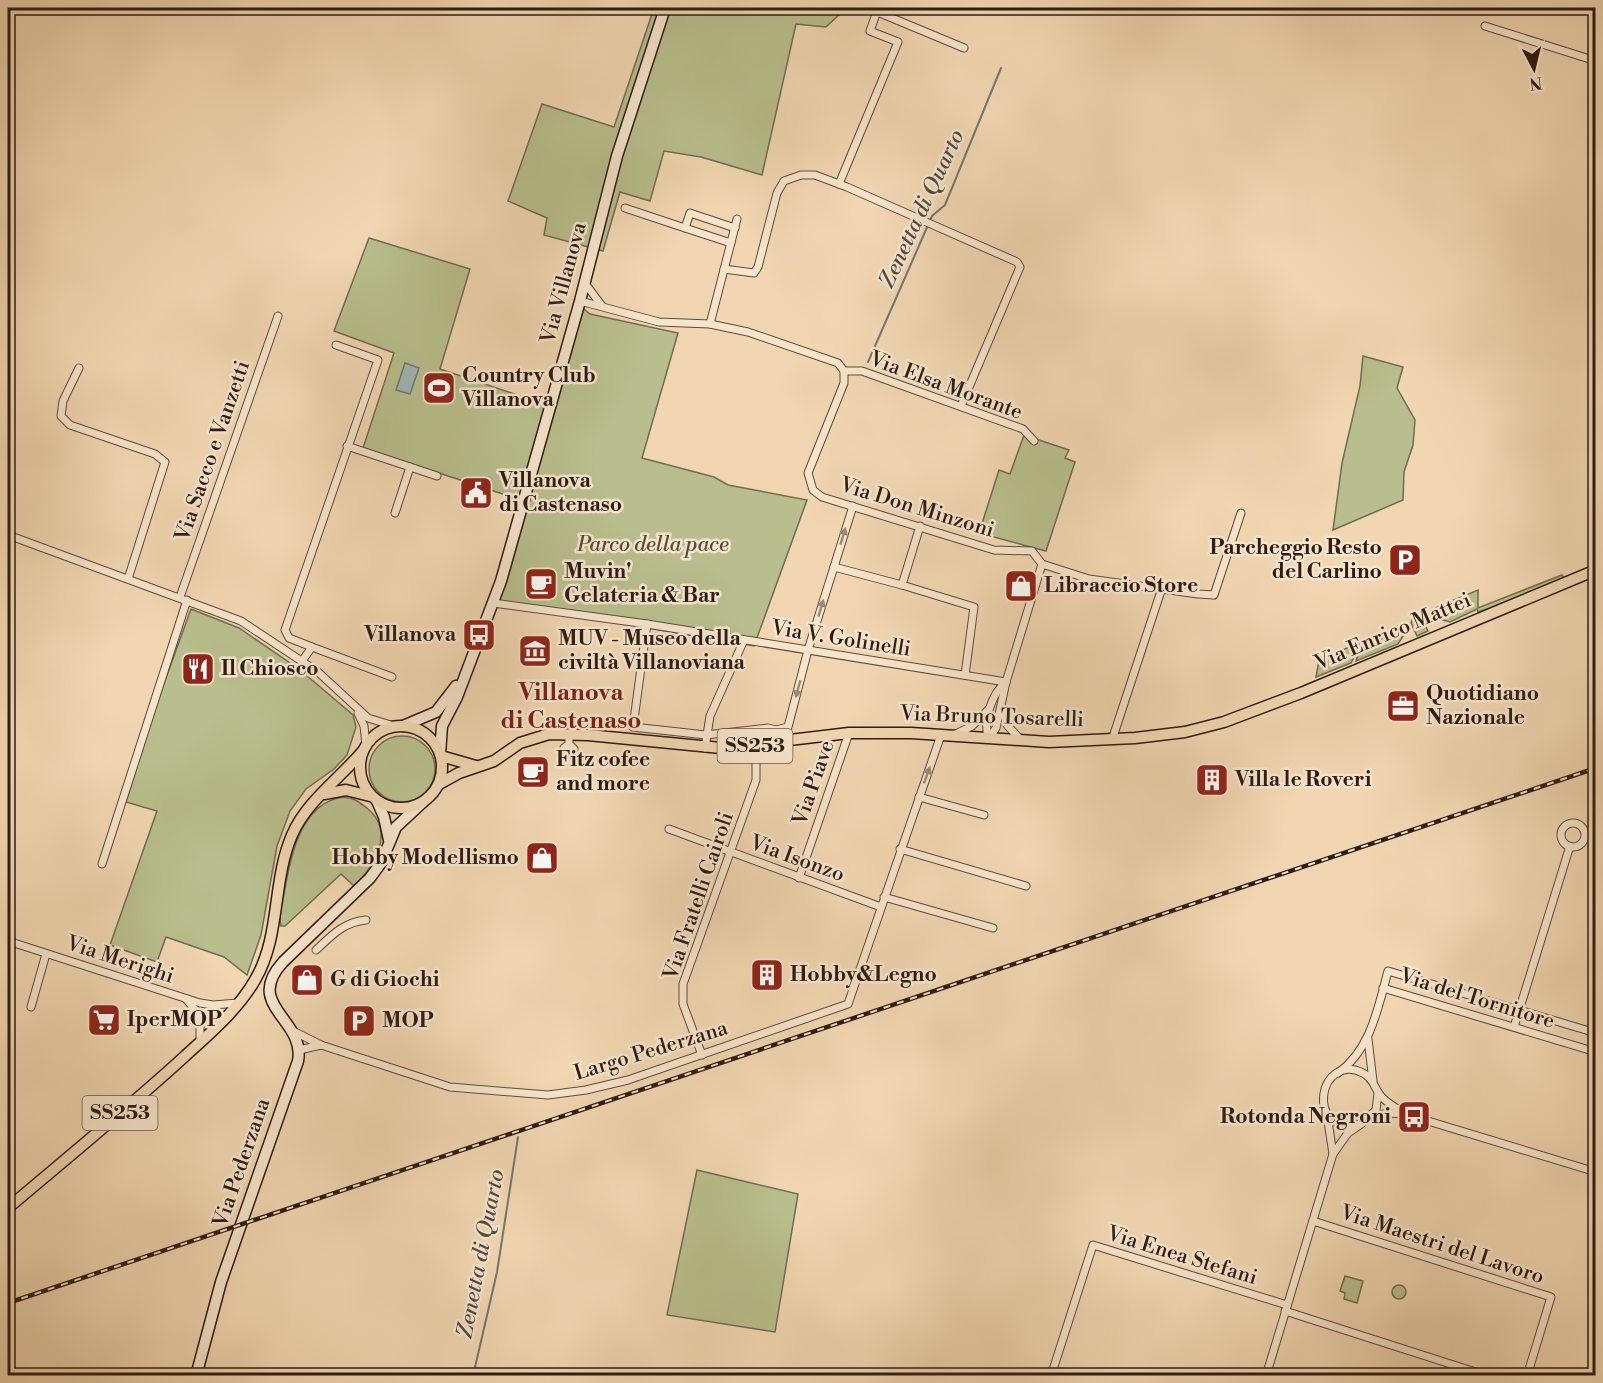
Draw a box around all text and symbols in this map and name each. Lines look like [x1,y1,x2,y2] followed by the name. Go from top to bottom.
[1504,39,1564,99] north arrow
[1528,72,1543,94] text: N
[873,126,971,292] water label: Zenetta di Quarto
[535,219,593,347] street label: Via Villanova
[865,346,1026,426] street label: Via Elsa Morante
[170,357,256,546] street label: Via Sacco e Vanzetti
[461,363,596,413] place label: Country Club Villanova
[421,370,457,406] sports icon: Country Club Villanova
[498,468,622,518] place label: Villanova di Castenaso
[836,472,997,544] street label: Via Don Minzoni
[458,475,494,511] public building icon: Villanova di Castenaso
[839,527,848,545] one-way arrow
[576,532,729,558] park label: Parco della pace
[1210,535,1382,585] place label: Parcheggio Resto del Carlino
[1387,542,1423,578] parking icon: Parcheggio Resto del Carlino
[564,559,720,609] place label: Muvin' Gelateria & Bar
[523,566,559,602] cafe icon: Muvin' Gelateria & Bar
[1003,568,1039,604] shop icon: Libraccio Store
[1044,573,1198,599] place label: Libraccio Store
[1310,587,1475,677] street label: Via Enrico Mattei
[817,599,826,617] one-way arrow
[768,615,913,663] street label: Via V. Golinelli
[461,617,497,653] bus stop icon: Villanova
[363,622,457,648] place label: Villanova
[558,626,746,676] place label: MUV - Museo della civiltà Villanoviana
[517,633,553,669] museum icon: MUV - Museo della civiltà Villanoviana
[180,651,216,687] restaurant icon: Il Chiosco
[221,656,319,682] place label: Il Chiosco
[501,678,641,736] district label: Villanova di Castenaso
[793,680,802,698] one-way arrow
[1426,681,1539,731] place label: Quotidiano Nazionale
[1385,688,1421,724] office icon: Quotidiano Nazionale
[899,701,1085,733] street label: Via Bruno Tosarelli
[718,729,792,763] road number: SS253
[787,737,841,830] street label: Via Piave
[556,747,650,797] place label: Fitz cofee and more
[515,754,551,790] cafe icon: Fitz cofee and more
[1194,762,1230,798] building icon: Villa le Roveri
[923,765,933,783] one-way arrow
[1234,767,1372,793] place label: Villa le Roveri
[658,808,740,984] street label: Via Fratelli Cairoli
[745,830,848,888] street label: Via Isonzo
[524,840,560,876] shop icon: Hobby Modellismo
[332,845,519,871] place label: Hobby Modellismo
[62,930,177,990] street label: Via Merighi
[749,957,785,993] building icon: Hobby&Legno
[289,962,325,998] shop icon: G di Giochi
[790,962,937,988] place label: Hobby&Legno
[1395,963,1558,1035] street label: Via del Tornitore
[330,967,440,993] place label: G di Giochi
[86,1002,122,1038] supermarket icon: IperMOP
[341,1003,377,1039] parking icon: MOP
[127,1007,222,1033] place label: IperMOP
[382,1008,434,1034] place label: MOP
[571,1015,731,1087] street label: Largo Pederzana
[207,1095,276,1232] street label: Via Pederzana
[82,1096,158,1130] road number: SS253
[1396,1099,1432,1135] bus stop icon: Rotonda Negroni
[1220,1104,1391,1130] place label: Rotonda Negroni
[451,1167,511,1341] water label: Zenetta di Quarto
[1336,1199,1547,1290] street label: Via Maestri del Lavoro
[1103,1220,1260,1291] street label: Via Enea Stefani

